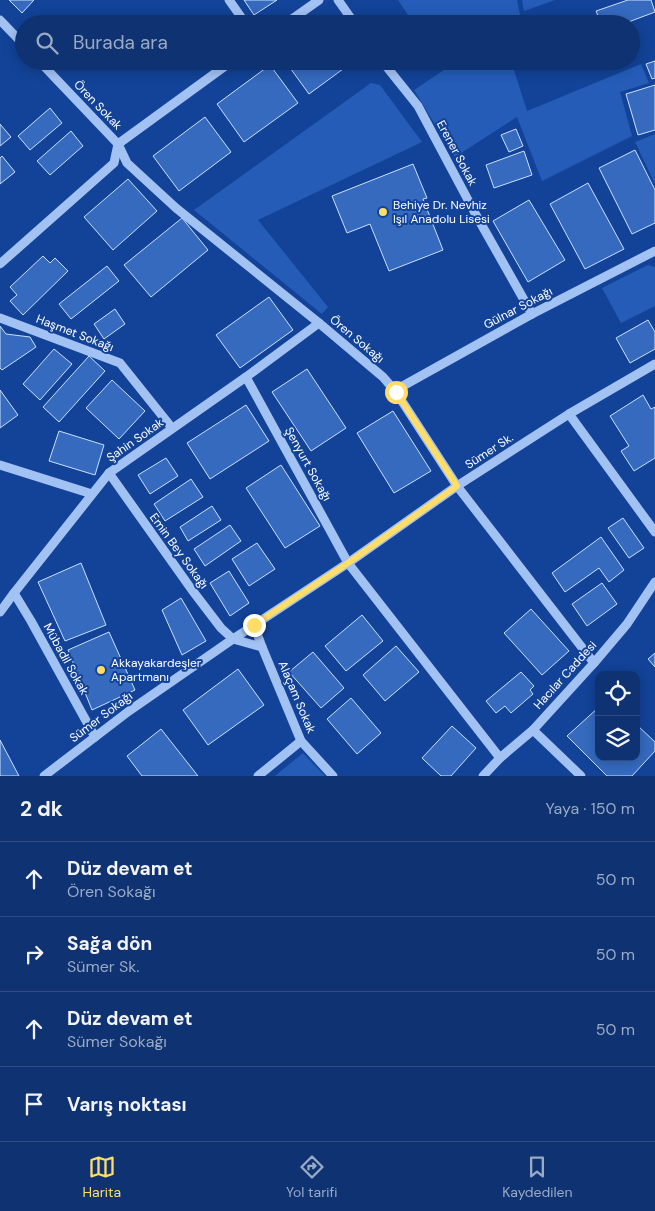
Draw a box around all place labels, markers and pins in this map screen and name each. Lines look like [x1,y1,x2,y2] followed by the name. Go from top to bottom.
[393,197,490,227] place label: Behiye Dr. Nevhiz Işıl Anadolu Lisesi
[377,206,389,218] marker: Behiye Dr. Nevhiz Işıl Anadolu Lisesi
[111,655,202,685] place label: Akkayakardeşler Apartmanı
[95,664,107,676] marker: Akkayakardeşler Apartmanı

